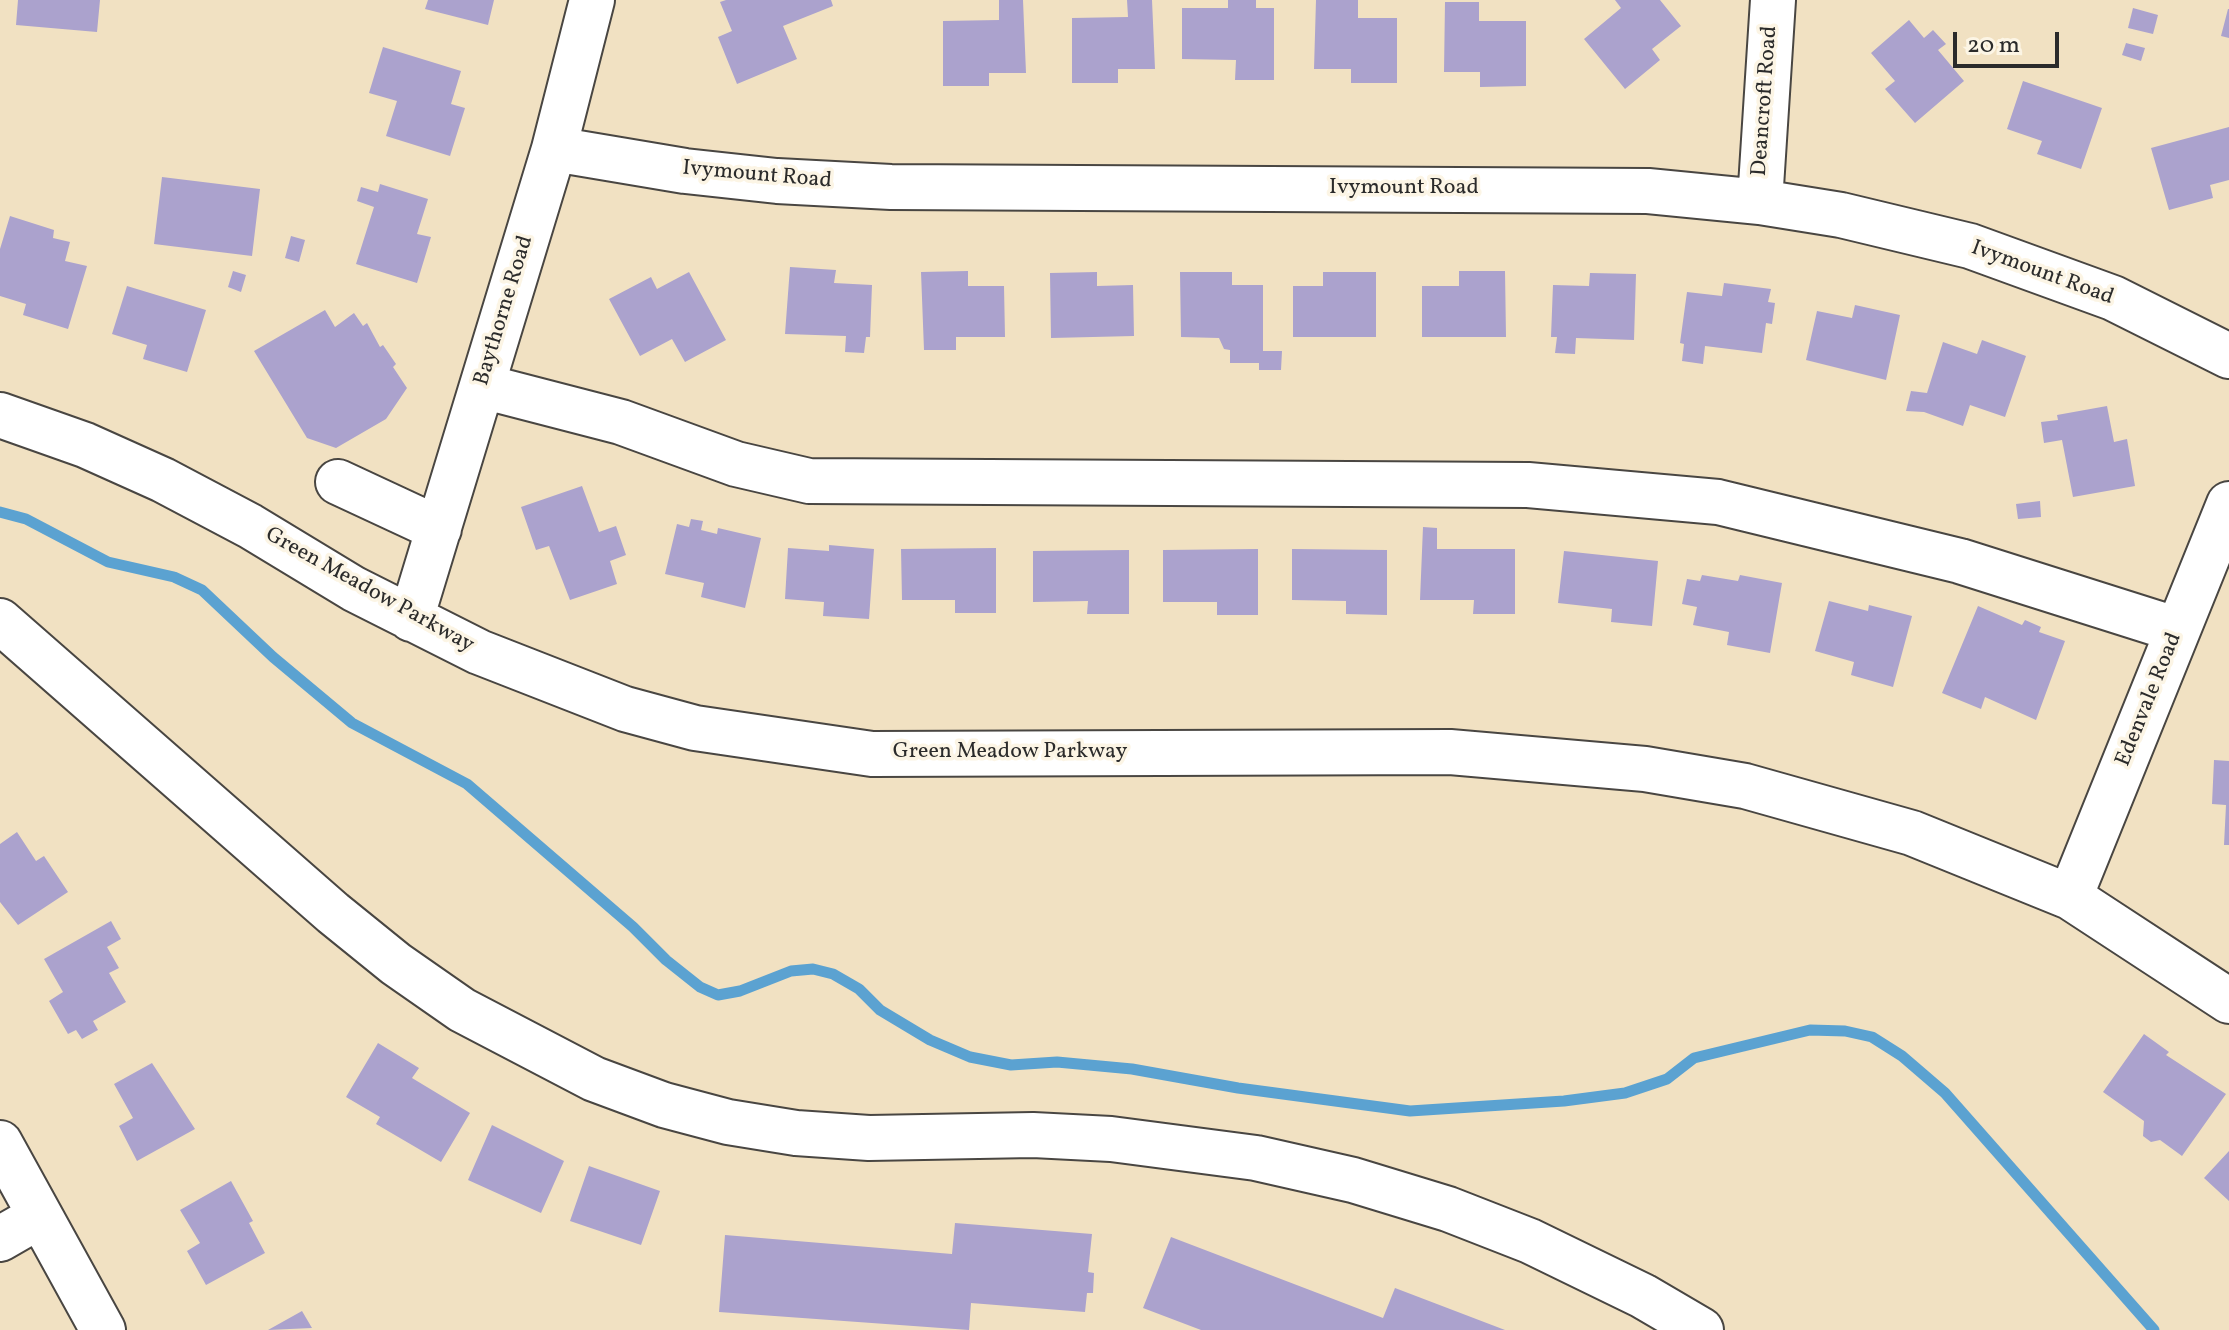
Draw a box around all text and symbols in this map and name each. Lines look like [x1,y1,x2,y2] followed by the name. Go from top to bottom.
[1957,16,2063,66] scale bar
[1748,25,1784,177] street label: Deancroft Road
[1967,29,2020,63] text: 20 m
[681,156,833,196] street label: Ivymount Road
[1329,176,1479,202] street label: Ivymount Road
[470,233,540,389] street label: Baythorne Road
[1967,236,2117,312] street label: Ivymount Road
[260,523,478,659] street label: Green Meadow Parkway
[2111,629,2189,771] street label: Edenvale Road
[893,740,1127,766] street label: Green Meadow Parkway

